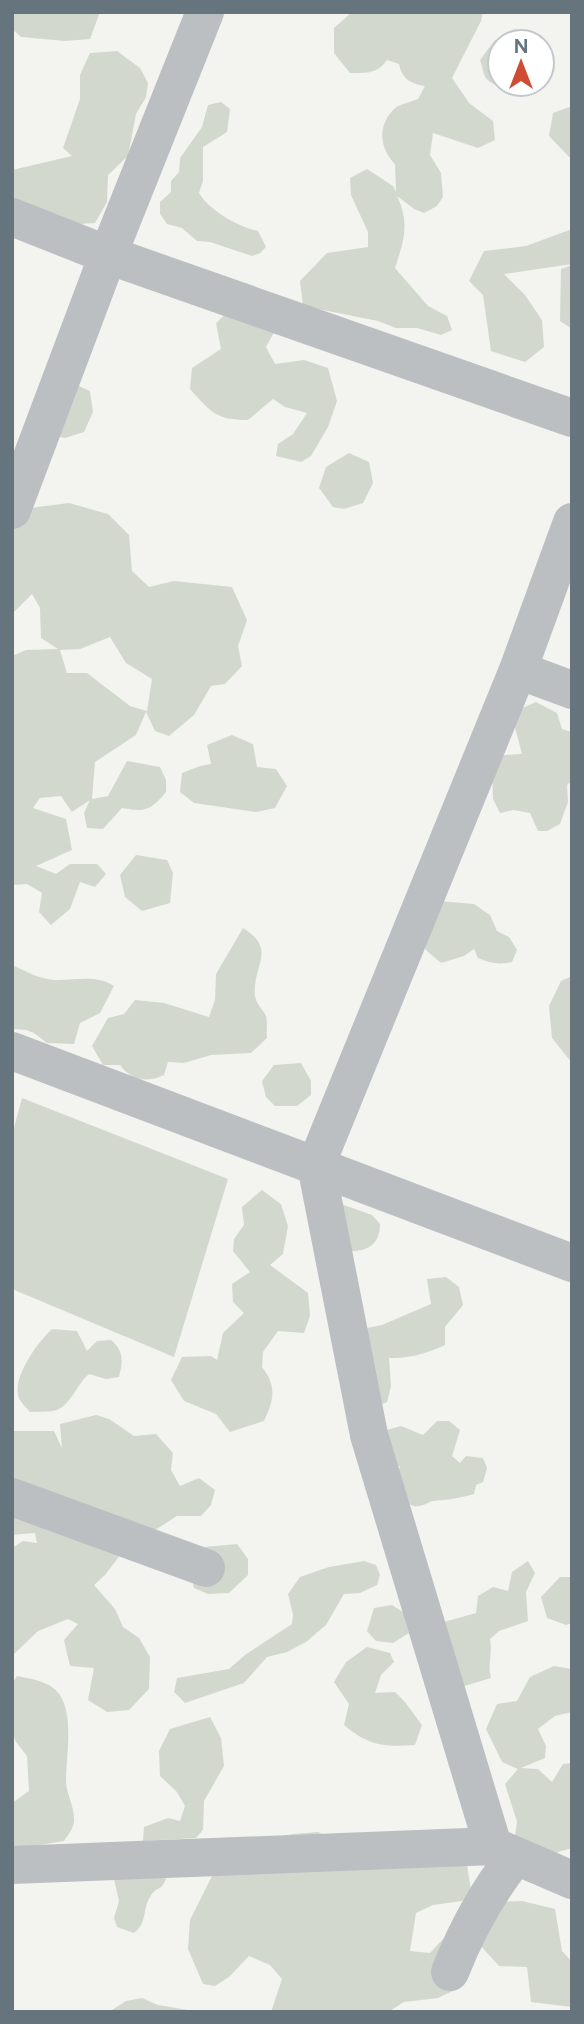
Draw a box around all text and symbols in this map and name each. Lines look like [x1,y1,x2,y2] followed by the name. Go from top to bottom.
[486,28,556,98] north arrow
[514,35,528,58] text: N

